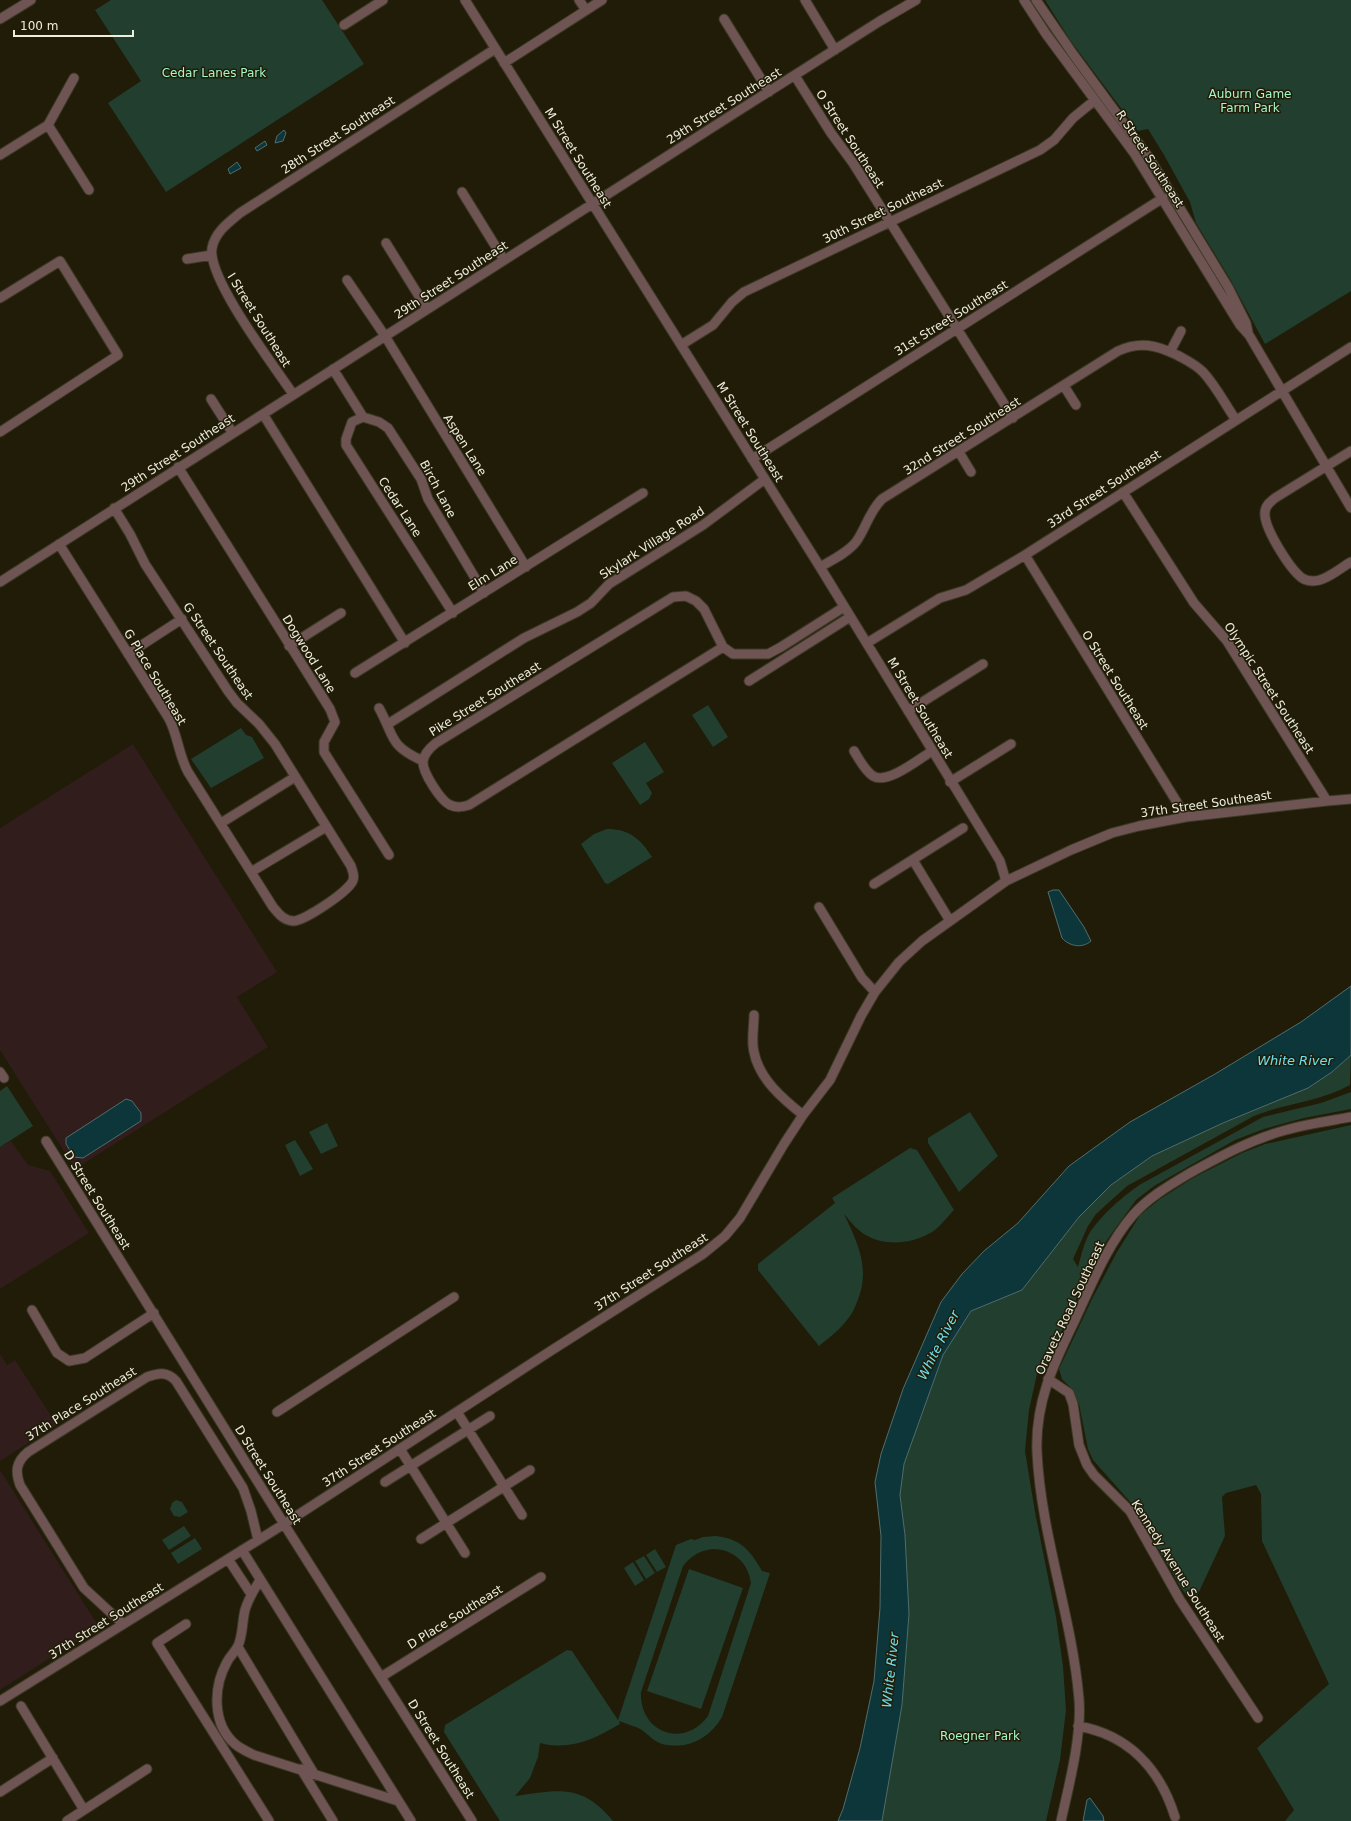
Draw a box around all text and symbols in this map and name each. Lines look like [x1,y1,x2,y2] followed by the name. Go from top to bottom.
[14,12,133,38] scale bar
[20,19,58,33] text: 100 m
[664,65,784,147] street label: 29th Street Southeast
[162,66,266,80] park label: Cedar Lanes Park
[813,87,887,191] street label: O Street Southeast
[1209,87,1291,115] park label: Auburn Game Farm Park
[279,93,398,177] street label: 28th Street Southeast
[542,106,615,211] street label: M Street Southeast
[1113,108,1187,210] street label: R Street Southeast
[820,176,946,246] street label: 30th Street Southeast
[392,238,511,322] street label: 29th Street Southeast
[224,270,294,370] street label: I Street Southeast
[892,277,1010,359] street label: 31st Street Southeast
[714,380,787,485] street label: M Street Southeast
[901,394,1023,478] street label: 32nd Street Southeast
[119,411,238,495] street label: 29th Street Southeast
[441,412,489,478] street label: Aspen Lane
[1045,447,1164,531] street label: 33rd Street Southeast
[417,458,459,520] street label: Birch Lane
[375,474,425,540] street label: Cedar Lane
[597,504,707,582] street label: Skylark Village Road
[466,552,520,594] street label: Elm Lane
[180,600,256,702] street label: G Street Southeast
[279,612,339,696] street label: Dogwood Lane
[1221,620,1317,757] street label: Olympic Street Southeast
[121,627,189,728] street label: G Place Southeast
[1079,628,1151,732] street label: O Street Southeast
[884,655,956,761] street label: M Street Southeast
[427,659,544,739] street label: Pike Street Southeast
[1140,788,1273,820] street label: 37th Street Southeast
[1257,1053,1334,1068] water label: White River
[61,1148,133,1252] street label: D Street Southeast
[592,1230,711,1314] street label: 37th Street Southeast
[1033,1239,1107,1377] street label: Oravetz Road Southeast
[915,1307,963,1382] water label: White River
[23,1364,139,1444] street label: 37th Place Southeast
[320,1406,439,1490] street label: 37th Street Southeast
[232,1423,304,1527] street label: D Street Southeast
[1128,1497,1228,1645] street label: Kennedy Avenue Southeast
[46,1580,166,1662] street label: 37th Street Southeast
[405,1582,505,1652] street label: D Place Southeast
[879,1630,902,1708] water label: White River
[405,1697,477,1801] street label: D Street Southeast
[940,1729,1020,1743] park label: Roegner Park

